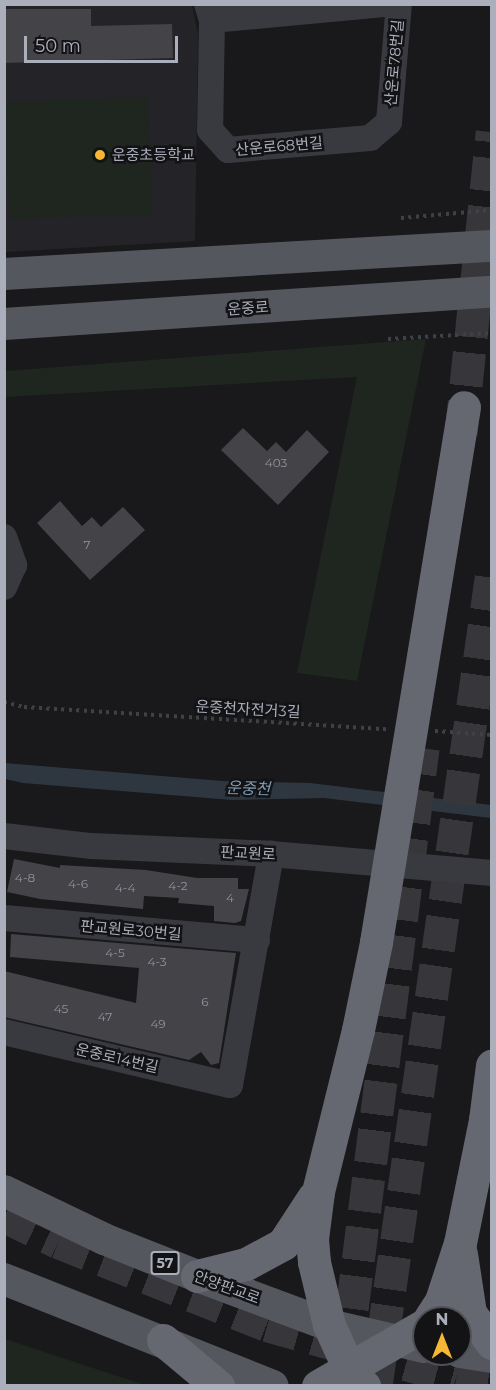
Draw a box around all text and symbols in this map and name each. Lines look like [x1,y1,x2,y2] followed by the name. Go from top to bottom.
[381,19,407,107] street label: 산운로78번길
[27,24,182,62] scale bar
[35,35,81,57] text: 50 m
[235,133,323,159] street label: 산운로68번길
[112,146,195,164] place label: 운중초등학교
[93,148,107,162] marker: 운중초등학교
[227,298,269,318] street label: 운중로
[265,456,287,470] house number: 403
[83,538,91,552] house number: 7
[195,697,301,721] street label: 운중천자전거3길
[226,779,270,799] water label: 운중천
[220,843,276,863] street label: 판교원로
[15,871,35,885] house number: 4-8
[68,877,88,891] house number: 4-6
[168,879,188,893] house number: 4-2
[115,881,135,895] house number: 4-4
[226,891,234,905] house number: 4
[80,917,182,943] street label: 판교원로30번길
[105,946,125,960] house number: 4-5
[147,955,167,969] house number: 4-3
[201,995,209,1009] house number: 6
[54,1002,68,1016] house number: 45
[98,1010,112,1024] house number: 47
[150,1017,166,1031] house number: 49
[74,1040,160,1076] street label: 운중로14번길
[150,1252,180,1274] road number: 57
[192,1267,262,1307] street label: 안양판교로
[412,1306,472,1366] north arrow
[436,1310,448,1329] text: N

